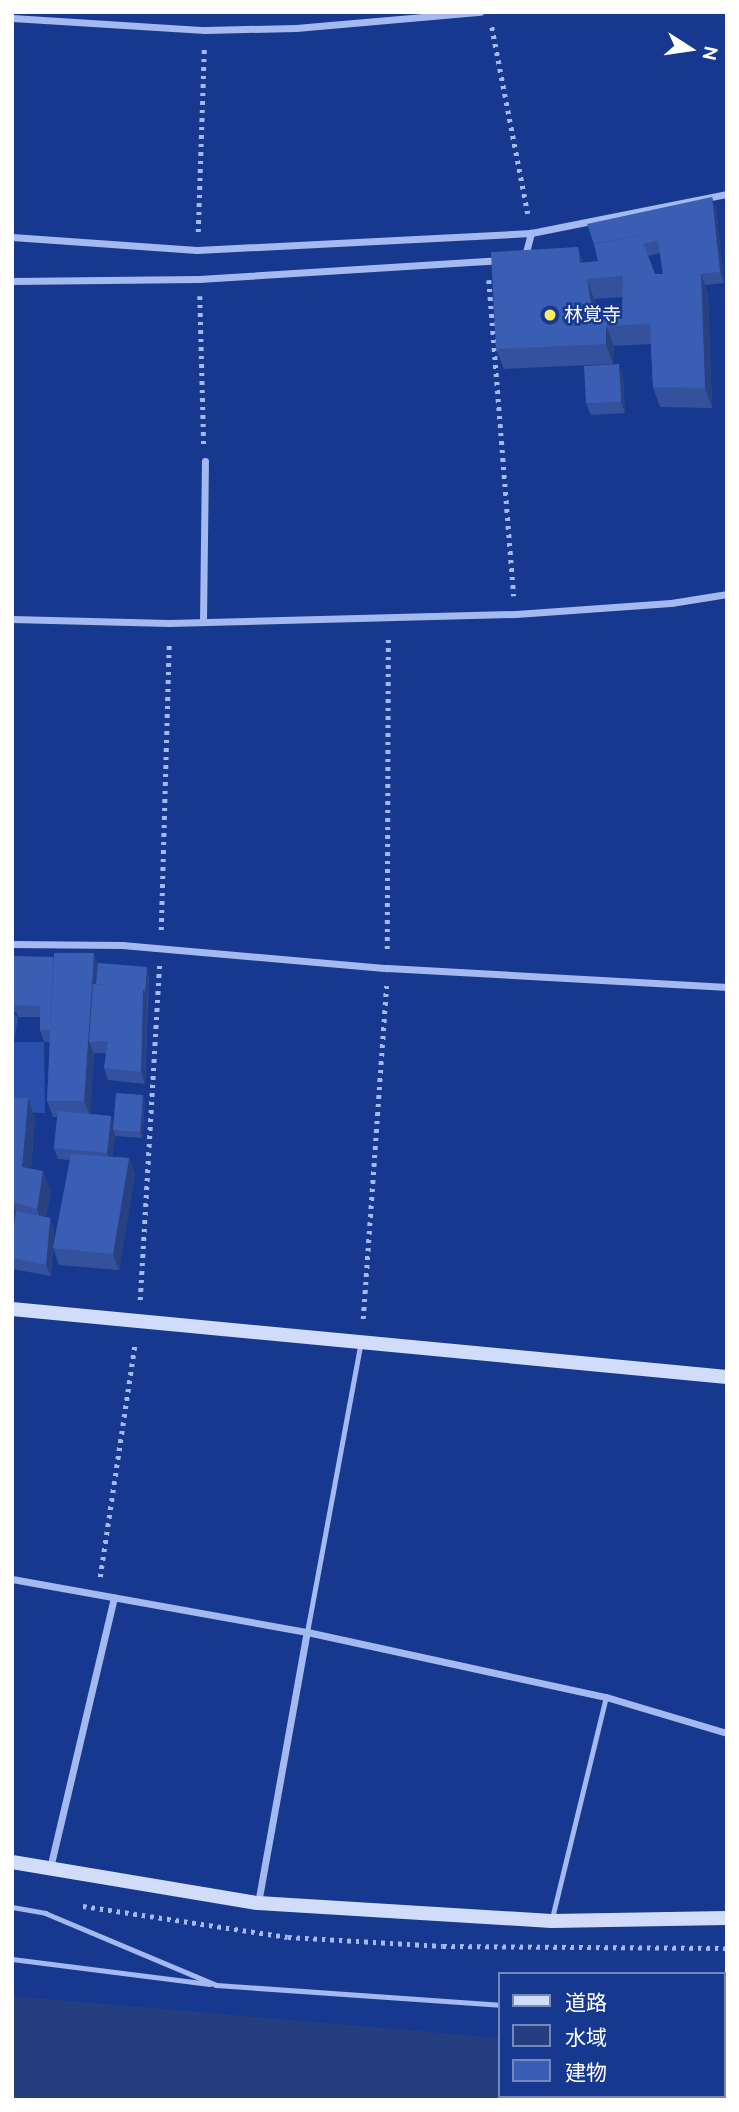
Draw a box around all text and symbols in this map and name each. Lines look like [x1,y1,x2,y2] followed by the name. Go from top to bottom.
[655,14,725,84] north arrow
[698,44,723,63] text: N
[564,304,621,326] place label: 林覚寺
[542,307,558,323] marker: 林覚寺
[498,1972,725,2098] legend
[565,1990,607,2014] text: 道路
[565,2025,607,2049] text: 水域
[565,2060,607,2084] text: 建物

